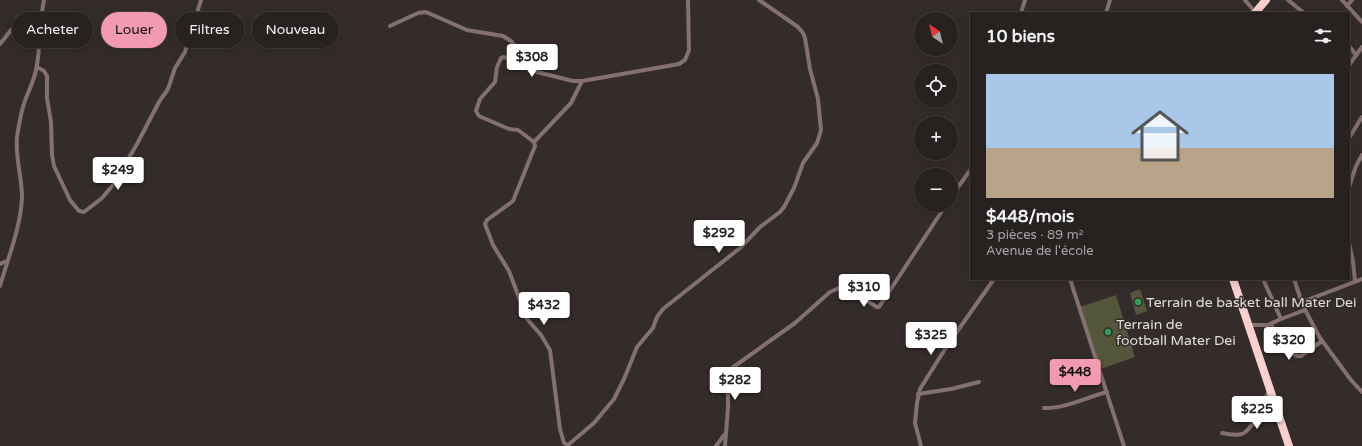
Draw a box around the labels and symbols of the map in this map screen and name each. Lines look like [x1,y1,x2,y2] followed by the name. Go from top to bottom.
[914,12,958,56] north arrow
[508,44,556,78] pin: $308
[94,157,142,191] pin: $249
[695,220,743,254] pin: $292
[840,274,888,308] pin: $310
[520,292,568,326] pin: $432
[1146,294,1356,311] place label: Terrain de basket ball Mater Dei
[1133,297,1143,307] marker: Terrain de basket ball Mater Dei
[1116,316,1236,349] place label: Terrain de football Mater Dei
[907,322,955,356] pin: $325
[1103,327,1113,337] marker: Terrain de football Mater Dei
[1265,327,1313,361] pin: $320
[1051,359,1099,393] pin: $448
[711,367,759,401] pin: $282
[1233,396,1281,430] pin: $225

